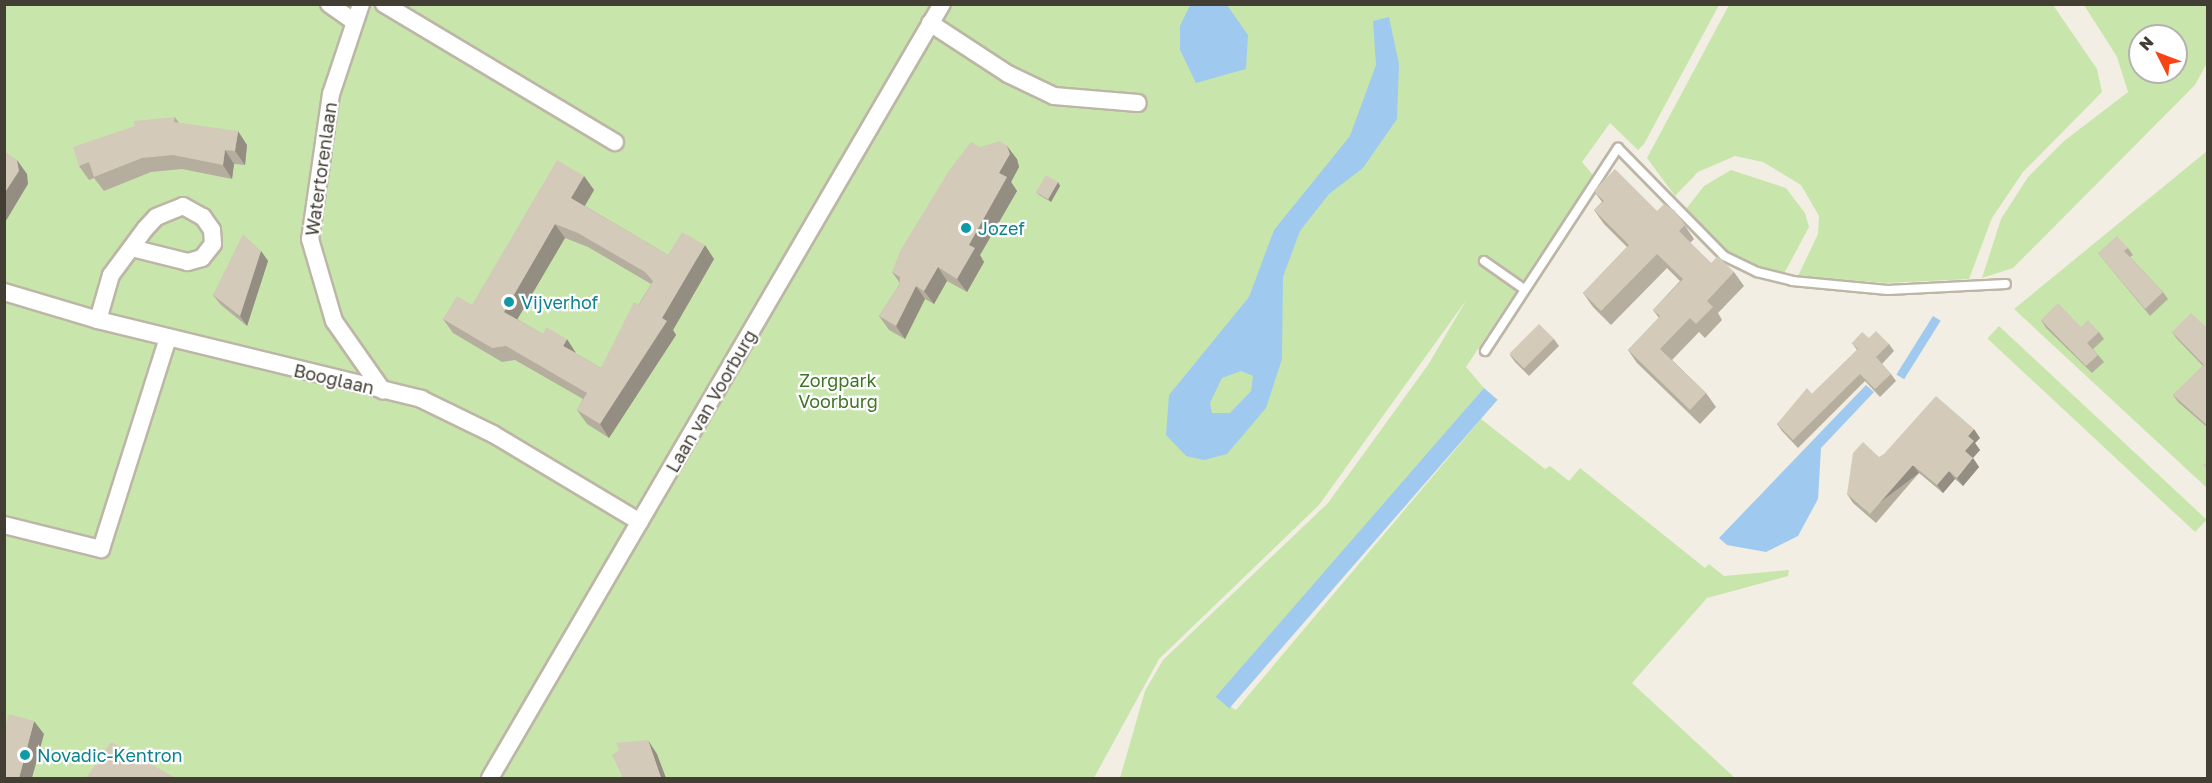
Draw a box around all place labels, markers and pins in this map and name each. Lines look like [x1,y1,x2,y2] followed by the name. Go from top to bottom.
[978,217,1025,239] place label: Jozef
[959,221,973,235] marker: Jozef
[521,291,598,313] place label: Vijverhof
[502,295,516,309] marker: Vijverhof
[37,744,183,766] place label: Novadic-Kentron
[18,748,32,762] marker: Novadic-Kentron

